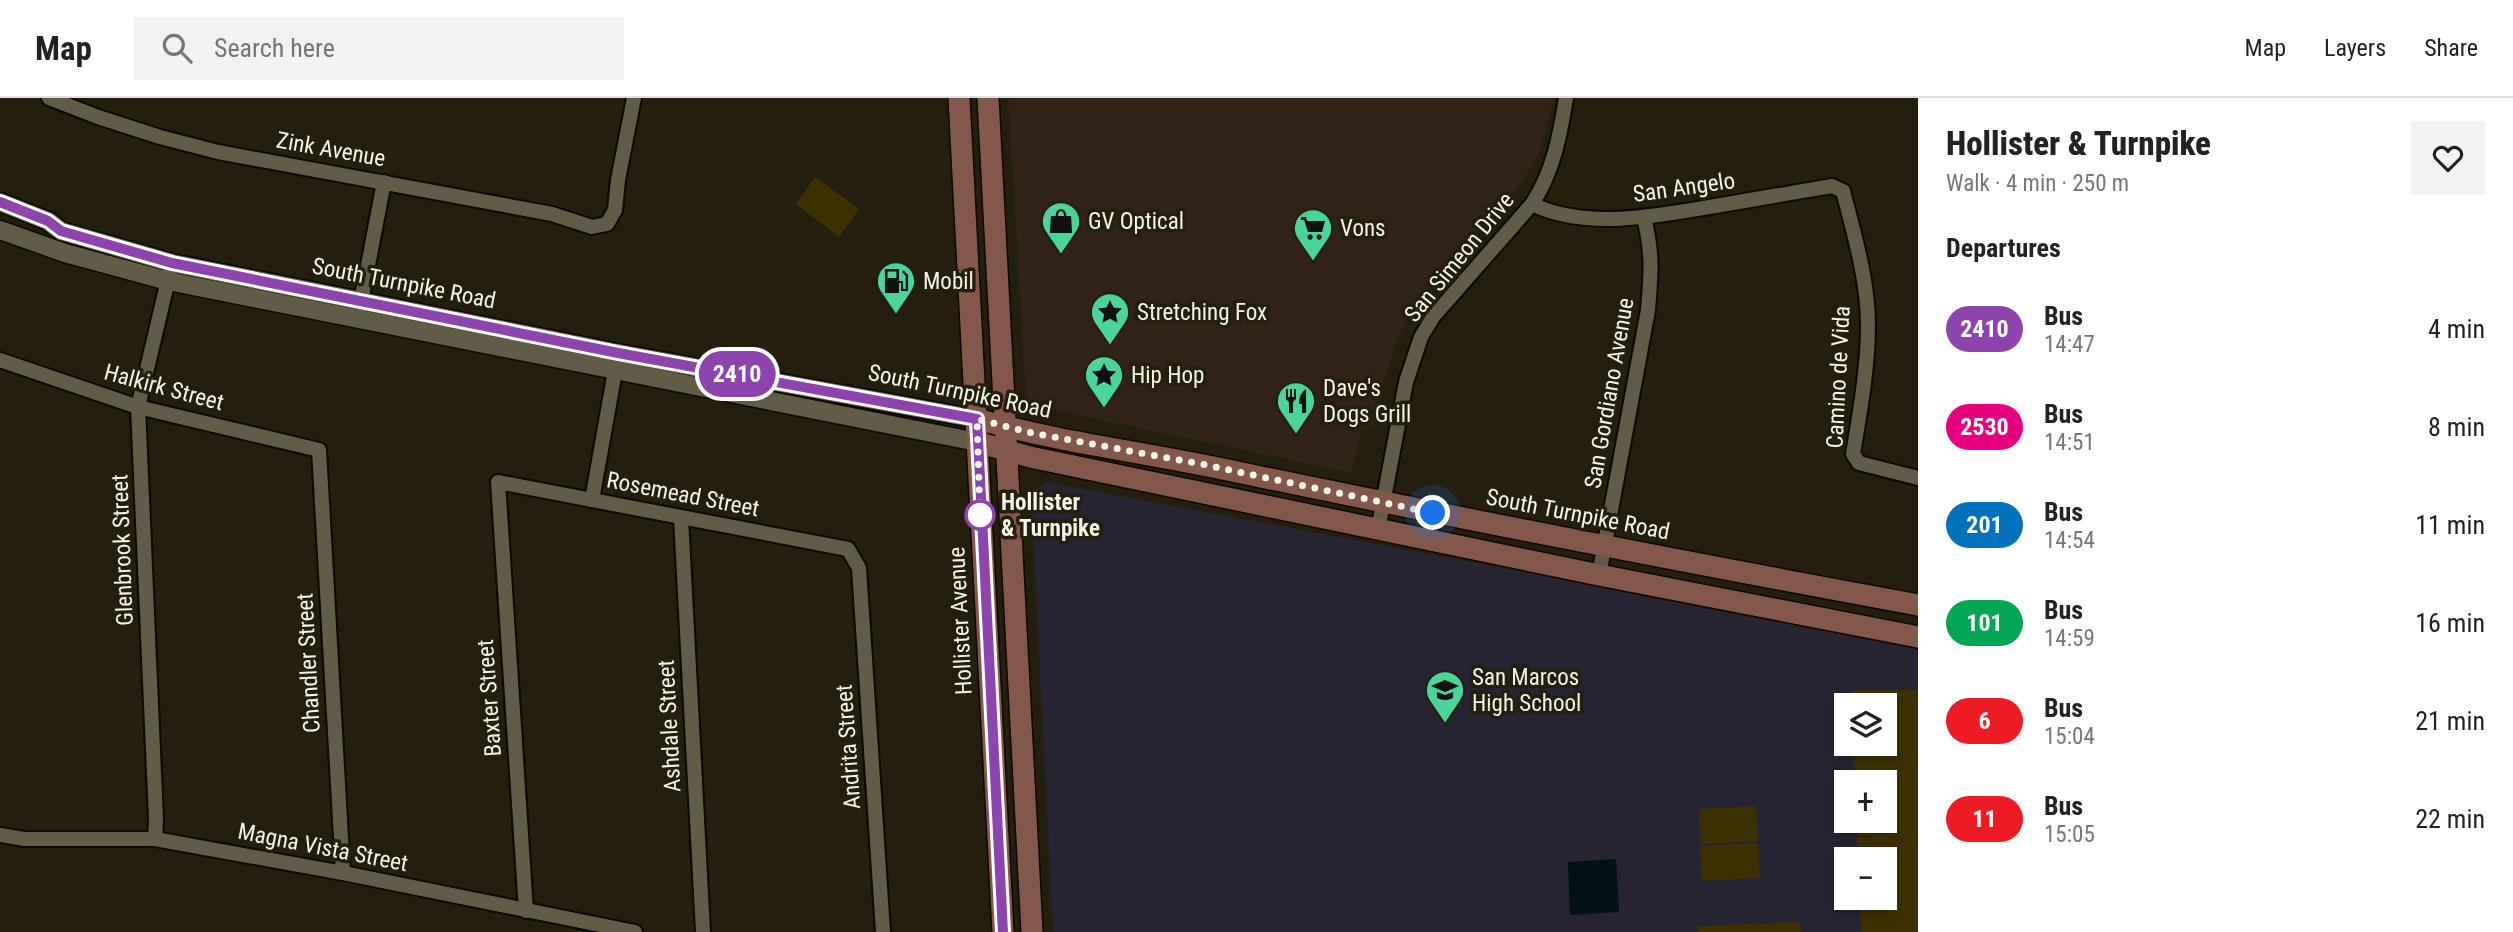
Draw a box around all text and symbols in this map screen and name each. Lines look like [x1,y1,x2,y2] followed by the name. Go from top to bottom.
[134,17,624,80] search box
[35,29,92,68] text: Map
[158,29,196,67] icon: search
[214,33,335,63] text: Search here
[2245,34,2286,62] text: Map
[2324,34,2386,62] text: Layers
[2424,34,2478,62] text: Share
[2411,121,2485,195] button: heart
[1946,124,2211,163] text: Hollister & Turnpike
[274,127,388,172] street label: Zink Avenue
[1631,167,1737,208] street label: San Angelo
[1946,170,2129,197] text: Walk · 4 min · 250 m
[1399,187,1520,327] street label: San Simeon Drive
[1040,200,1082,255] shop icon: GV Optical
[1292,207,1334,262] supermarket icon: Vons
[1088,208,1184,235] place label: GV Optical
[1340,215,1386,242] place label: Vons
[1946,233,2061,263] text: Departures
[310,252,498,315] street label: South Turnpike Road
[875,260,917,315] fuel station icon: Mobil
[923,268,974,295] place label: Mobil
[1089,291,1131,346] place icon: Stretching Fox
[1579,296,1640,491] street label: San Gordiano Avenue
[1137,299,1267,326] place label: Stretching Fox
[2044,301,2083,331] text: Bus
[1821,305,1856,449] street label: Camino de Vida
[2428,314,2485,344] text: 4 min
[1960,315,2009,343] text: 2410
[2044,331,2095,358] text: 14:47
[688,351,786,397] line badge: 2410
[1083,354,1125,409] place icon: Hip Hop
[101,359,227,416] street label: Halkirk Street
[866,359,1054,424] street label: South Turnpike Road
[713,360,761,388] text: 2410
[1131,362,1204,389] place label: Hip Hop
[1323,375,1411,428] place label: Dave's Dogs Grill
[1275,380,1317,435] restaurant icon: Dave's Dogs Grill
[2044,399,2083,429] text: Bus
[2428,412,2485,442] text: 8 min
[1960,413,2009,441] text: 2530
[2044,429,2095,456] text: 14:51
[604,466,761,523] street label: Rosemead Street
[106,474,139,626] street label: Glenbrook Street
[1484,483,1672,546] street label: South Turnpike Road
[1001,489,1100,542] place label: Hollister & Turnpike
[1415,495,1450,530] your location
[2044,497,2083,527] text: Bus
[965,500,995,530] marker: Hollister & Turnpike
[2415,510,2485,540] text: 11 min
[1966,511,2003,539] text: 201
[2044,527,2095,554] text: 14:54
[943,546,978,696] street label: Hollister Avenue
[291,592,326,734] street label: Chandler Street
[2044,595,2083,625] text: Bus
[2415,608,2485,638] text: 16 min
[1966,609,2003,637] text: 101
[2044,625,2095,652] text: 14:59
[472,638,507,757] street label: Baxter Street
[653,659,686,793] street label: Ashdale Street
[1472,664,1581,717] place label: San Marcos High School
[1424,669,1466,724] school or university icon: San Marcos High School
[831,684,866,810] street label: Andrita Street
[1834,693,1897,910] map controls
[1834,693,1897,756] button: layers
[2044,693,2083,723] text: Bus
[2415,706,2485,736] text: 21 min
[1978,707,1991,735] text: 6
[2044,723,2095,750] text: 15:04
[1834,770,1897,833] button: +
[2044,791,2083,821] text: Bus
[2415,804,2485,834] text: 22 min
[1972,805,1997,833] text: 11
[236,818,410,877] street label: Magna Vista Street
[2044,821,2095,848] text: 15:05
[1834,847,1897,910] button: −

